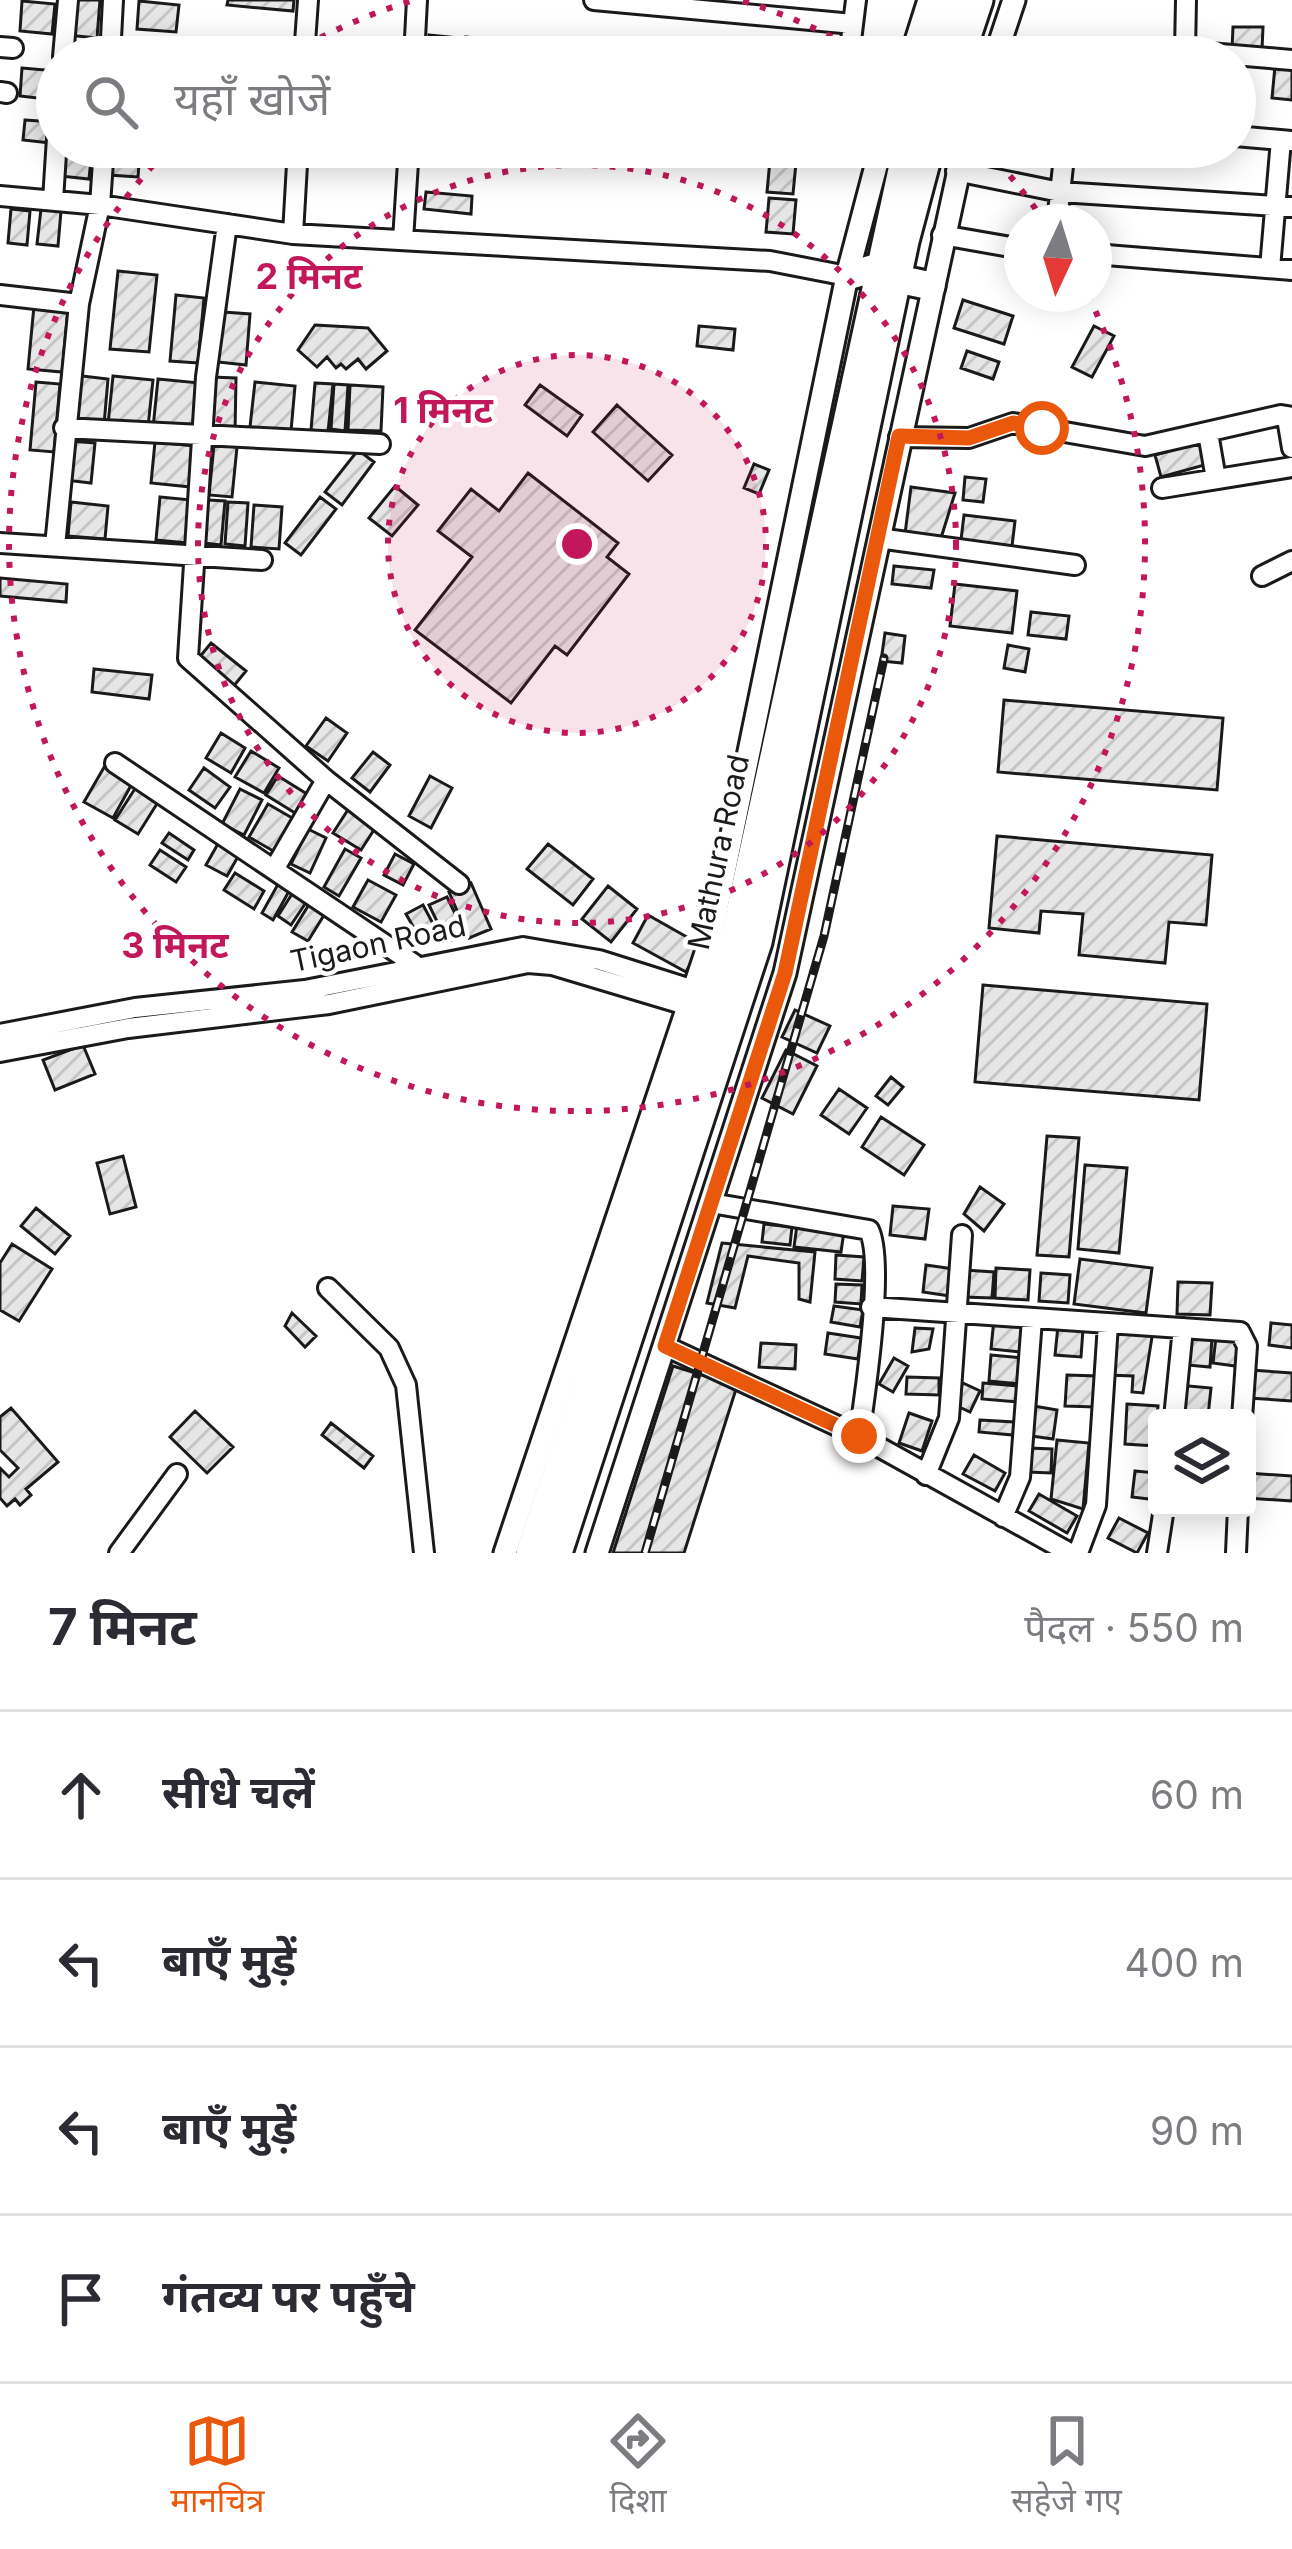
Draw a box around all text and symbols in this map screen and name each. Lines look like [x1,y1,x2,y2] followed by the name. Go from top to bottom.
[36,36,1256,168] search box
[78,69,144,135] icon: search
[174,71,330,126] text: यहाँ खोजें
[1004,204,1112,312] north arrow
[256,254,363,298] text: 2 मिनट
[393,388,493,432] text: 1 मिनट
[1015,401,1069,455] route start
[556,523,598,565] centre of rings
[680,751,756,953] street label: Mathura Road
[287,907,469,979] street label: Tigaon Road
[121,923,229,967] text: 3 मिनट
[832,1409,886,1463] route end
[1148,1409,1256,1517] map controls
[1148,1409,1256,1517] button: layers
[48,1596,197,1657] text: 7 मिनट
[1024,1604,1244,1651] text: पैदल · 550 m
[48,1762,114,1828] icon: ahead
[162,1764,315,1819] text: सीधे चलें
[1150,1771,1244,1818] text: 60 m
[48,1930,114,1996] icon: left
[162,1932,296,1987] text: बाएँ मुड़ें
[1124,1939,1244,1986] text: 400 m
[48,2098,114,2164] icon: left
[162,2100,296,2155] text: बाएँ मुड़ें
[1150,2107,1244,2154] text: 90 m
[48,2266,114,2332] icon: arrive
[162,2268,415,2323] text: गंतव्य पर पहुँचे
[170,2408,265,2525] tab: मानचित्र
[605,2408,671,2525] tab: दिशा
[1011,2408,1122,2525] tab: सहेजे गए

